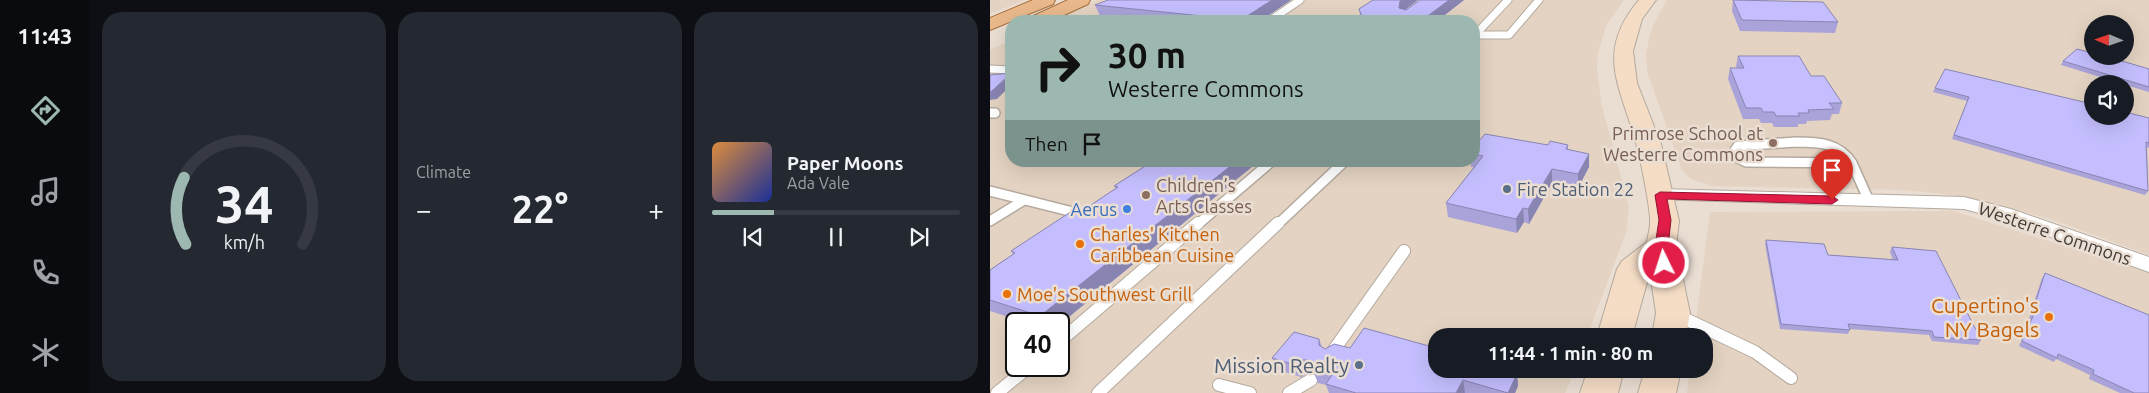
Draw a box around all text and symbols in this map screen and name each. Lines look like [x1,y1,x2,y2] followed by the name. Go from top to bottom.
[2084,15,2134,65] north arrow
[2084,15,2134,125] map controls
[17,23,73,48] text: 11:43
[1025,35,1090,100] icon: right
[1108,35,1186,75] text: 30 m
[2084,75,2134,125] button: sound
[1108,76,1304,101] text: Westerre Commons
[28,93,63,128] icon: directions
[1603,123,1763,164] place label: Primrose School at Westerre Commons
[1078,130,1106,158] icon: arrive
[1025,133,1068,155] text: Then
[1767,137,1779,149] marker: Primrose School at Westerre Commons
[1811,149,1853,200] pin
[787,152,904,174] text: Paper Moons
[1818,156,1846,184] icon: arrive
[416,163,471,181] text: Climate
[28,174,63,209] icon: music
[787,174,850,192] text: Ada Vale
[215,175,273,233] text: 34
[1156,175,1252,216] place label: Children’s Arts Classes
[1517,179,1634,199] place label: Fire Station 22
[1501,183,1513,195] marker: Fire Station 22
[512,188,568,230] text: 22°
[1140,189,1152,201] marker: Children’s Arts Classes
[416,194,432,225] text: −
[648,194,664,225] text: +
[1976,197,2134,269] street label: Westerre Commons
[1070,199,1117,219] place label: Aerus
[1121,203,1133,215] marker: Aerus
[739,223,767,251] icon: previous
[822,223,850,251] icon: pause
[905,223,933,251] icon: next
[1090,224,1234,265] place label: Charles' Kitchen Caribbean Cuisine
[223,232,265,252] text: km/h
[1637,236,1689,288] position arrow
[1074,238,1086,250] marker: Charles' Kitchen Caribbean Cuisine
[28,255,63,290] icon: phone
[1017,284,1192,304] place label: Moe's Southwest Grill
[1001,288,1013,300] marker: Moe's Southwest Grill
[1931,293,2039,341] place label: Cupertino's NY Bagels
[2043,311,2055,323] marker: Cupertino's NY Bagels
[1005,312,1070,377] speed limit sign: 40
[28,335,63,370] icon: climate
[1488,342,1653,364] text: 11:44 · 1 min · 80 m
[1214,353,1349,377] place label: Mission Realty
[1353,359,1365,371] marker: Mission Realty

